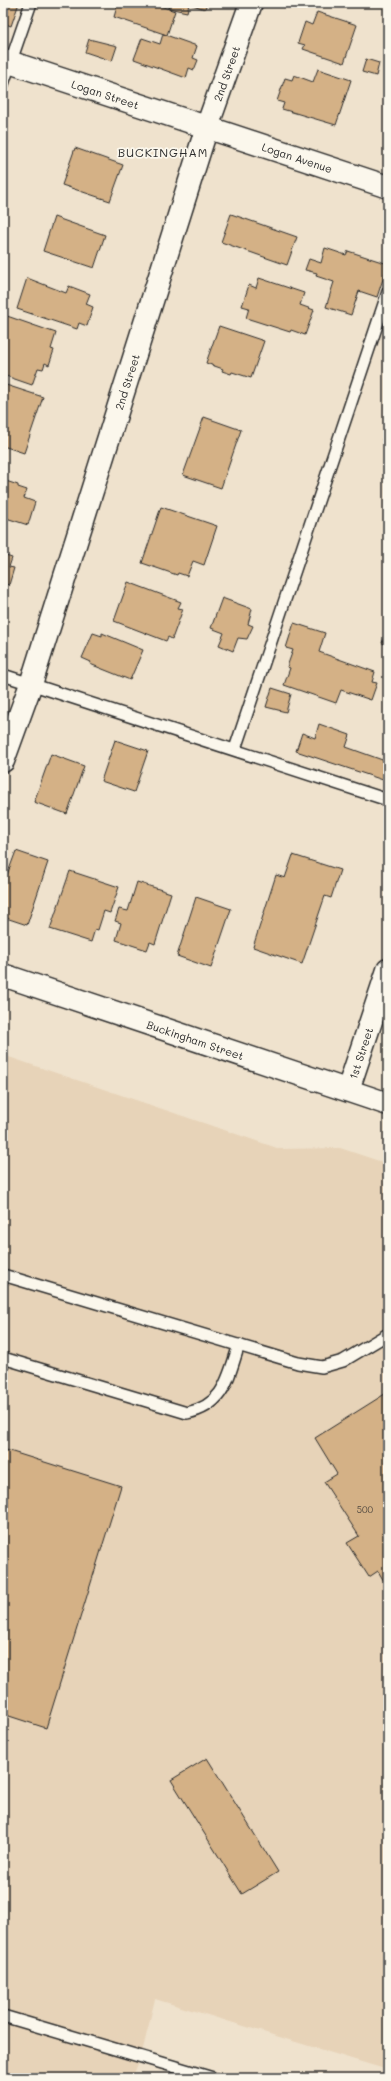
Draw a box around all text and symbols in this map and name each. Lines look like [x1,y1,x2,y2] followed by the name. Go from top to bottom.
[209,43,243,103] street label: 2nd Street
[70,76,141,112] street label: Logan Street
[260,139,335,176] street label: Logan Avenue
[118,144,208,160] district label: BUCKINGHAM
[111,352,142,411] street label: 2nd Street
[145,1016,246,1063] street label: Buckingham Street
[345,1025,376,1081] street label: 1st Street
[357,1504,374,1515] house number: 500

